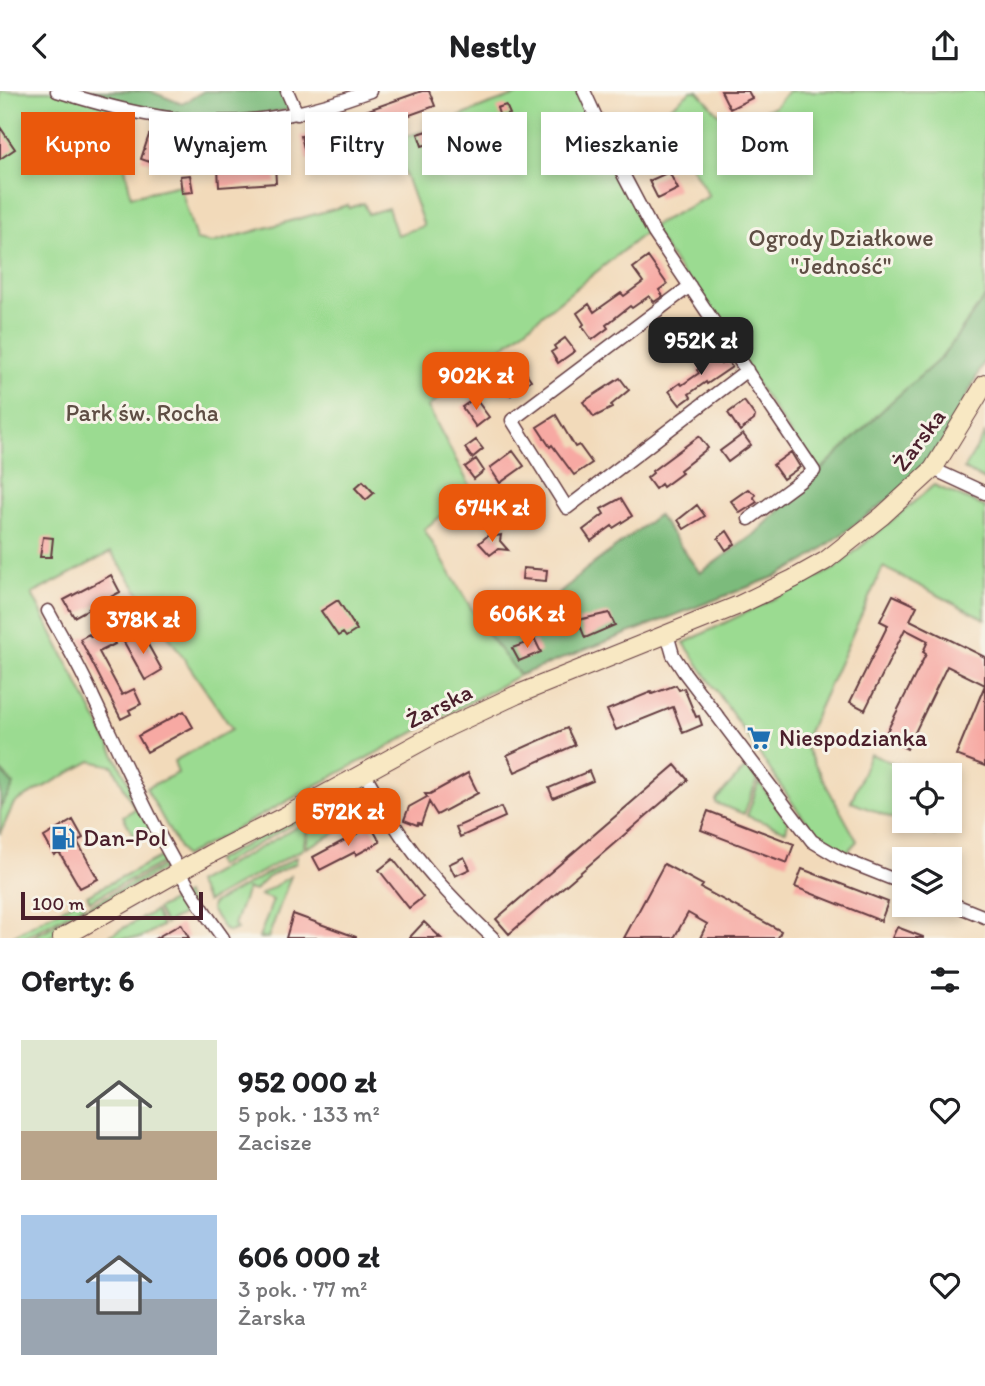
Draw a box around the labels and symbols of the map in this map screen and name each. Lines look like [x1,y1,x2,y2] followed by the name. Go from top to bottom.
[748,223,934,280] park label: Ogrody Działkowe "Jedność"
[636,317,766,377] pin: 952K zł
[411,353,541,412] pin: 902K zł
[66,398,219,427] park label: Park św. Rocha
[886,403,952,477] street label: Żarska
[427,484,557,544] pin: 674K zł
[462,591,592,650] pin: 606K zł
[78,596,208,656] pin: 378K zł
[401,677,477,734] street label: Żarska
[779,723,928,752] place label: Niespodzianka
[745,724,773,752] supermarket icon: Niespodzianka
[283,789,413,848] pin: 572K zł
[83,823,167,852] place label: Dan-Pol
[49,824,77,852] fuel station icon: Dan-Pol
[21,889,203,921] scale bar

